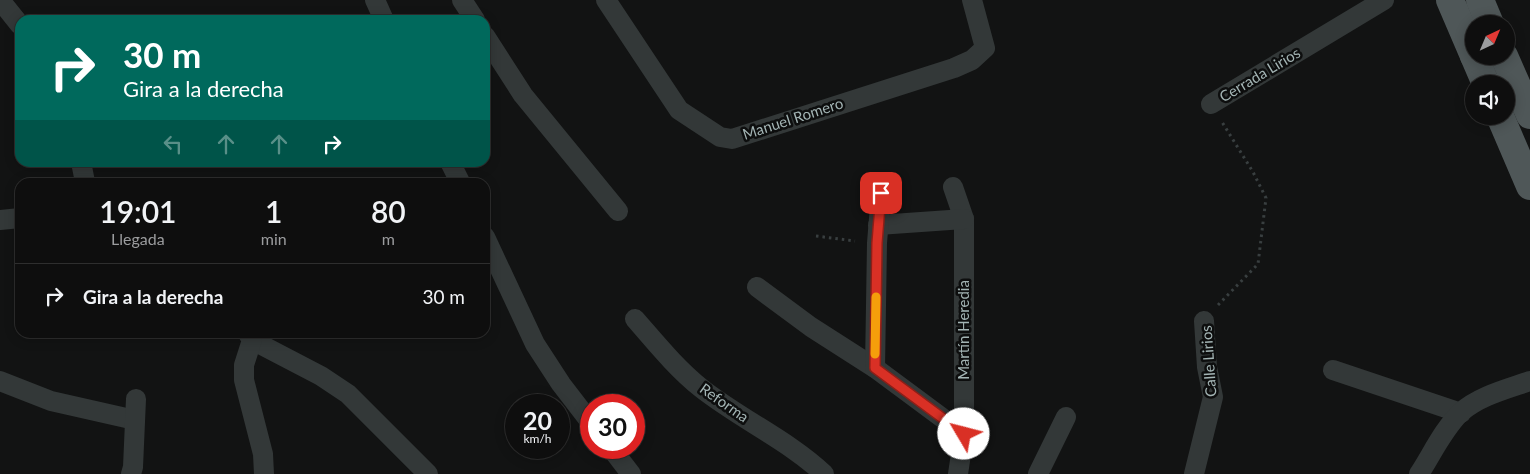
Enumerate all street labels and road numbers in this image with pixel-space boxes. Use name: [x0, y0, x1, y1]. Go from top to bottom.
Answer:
street label: Cerrada Lirios: [1216, 43, 1303, 105]
street label: Manuel Romero: [740, 93, 845, 143]
street label: Martín Heredia: [954, 280, 972, 380]
street label: Calle Lirios: [1197, 325, 1219, 397]
street label: Reforma: [697, 379, 752, 425]

